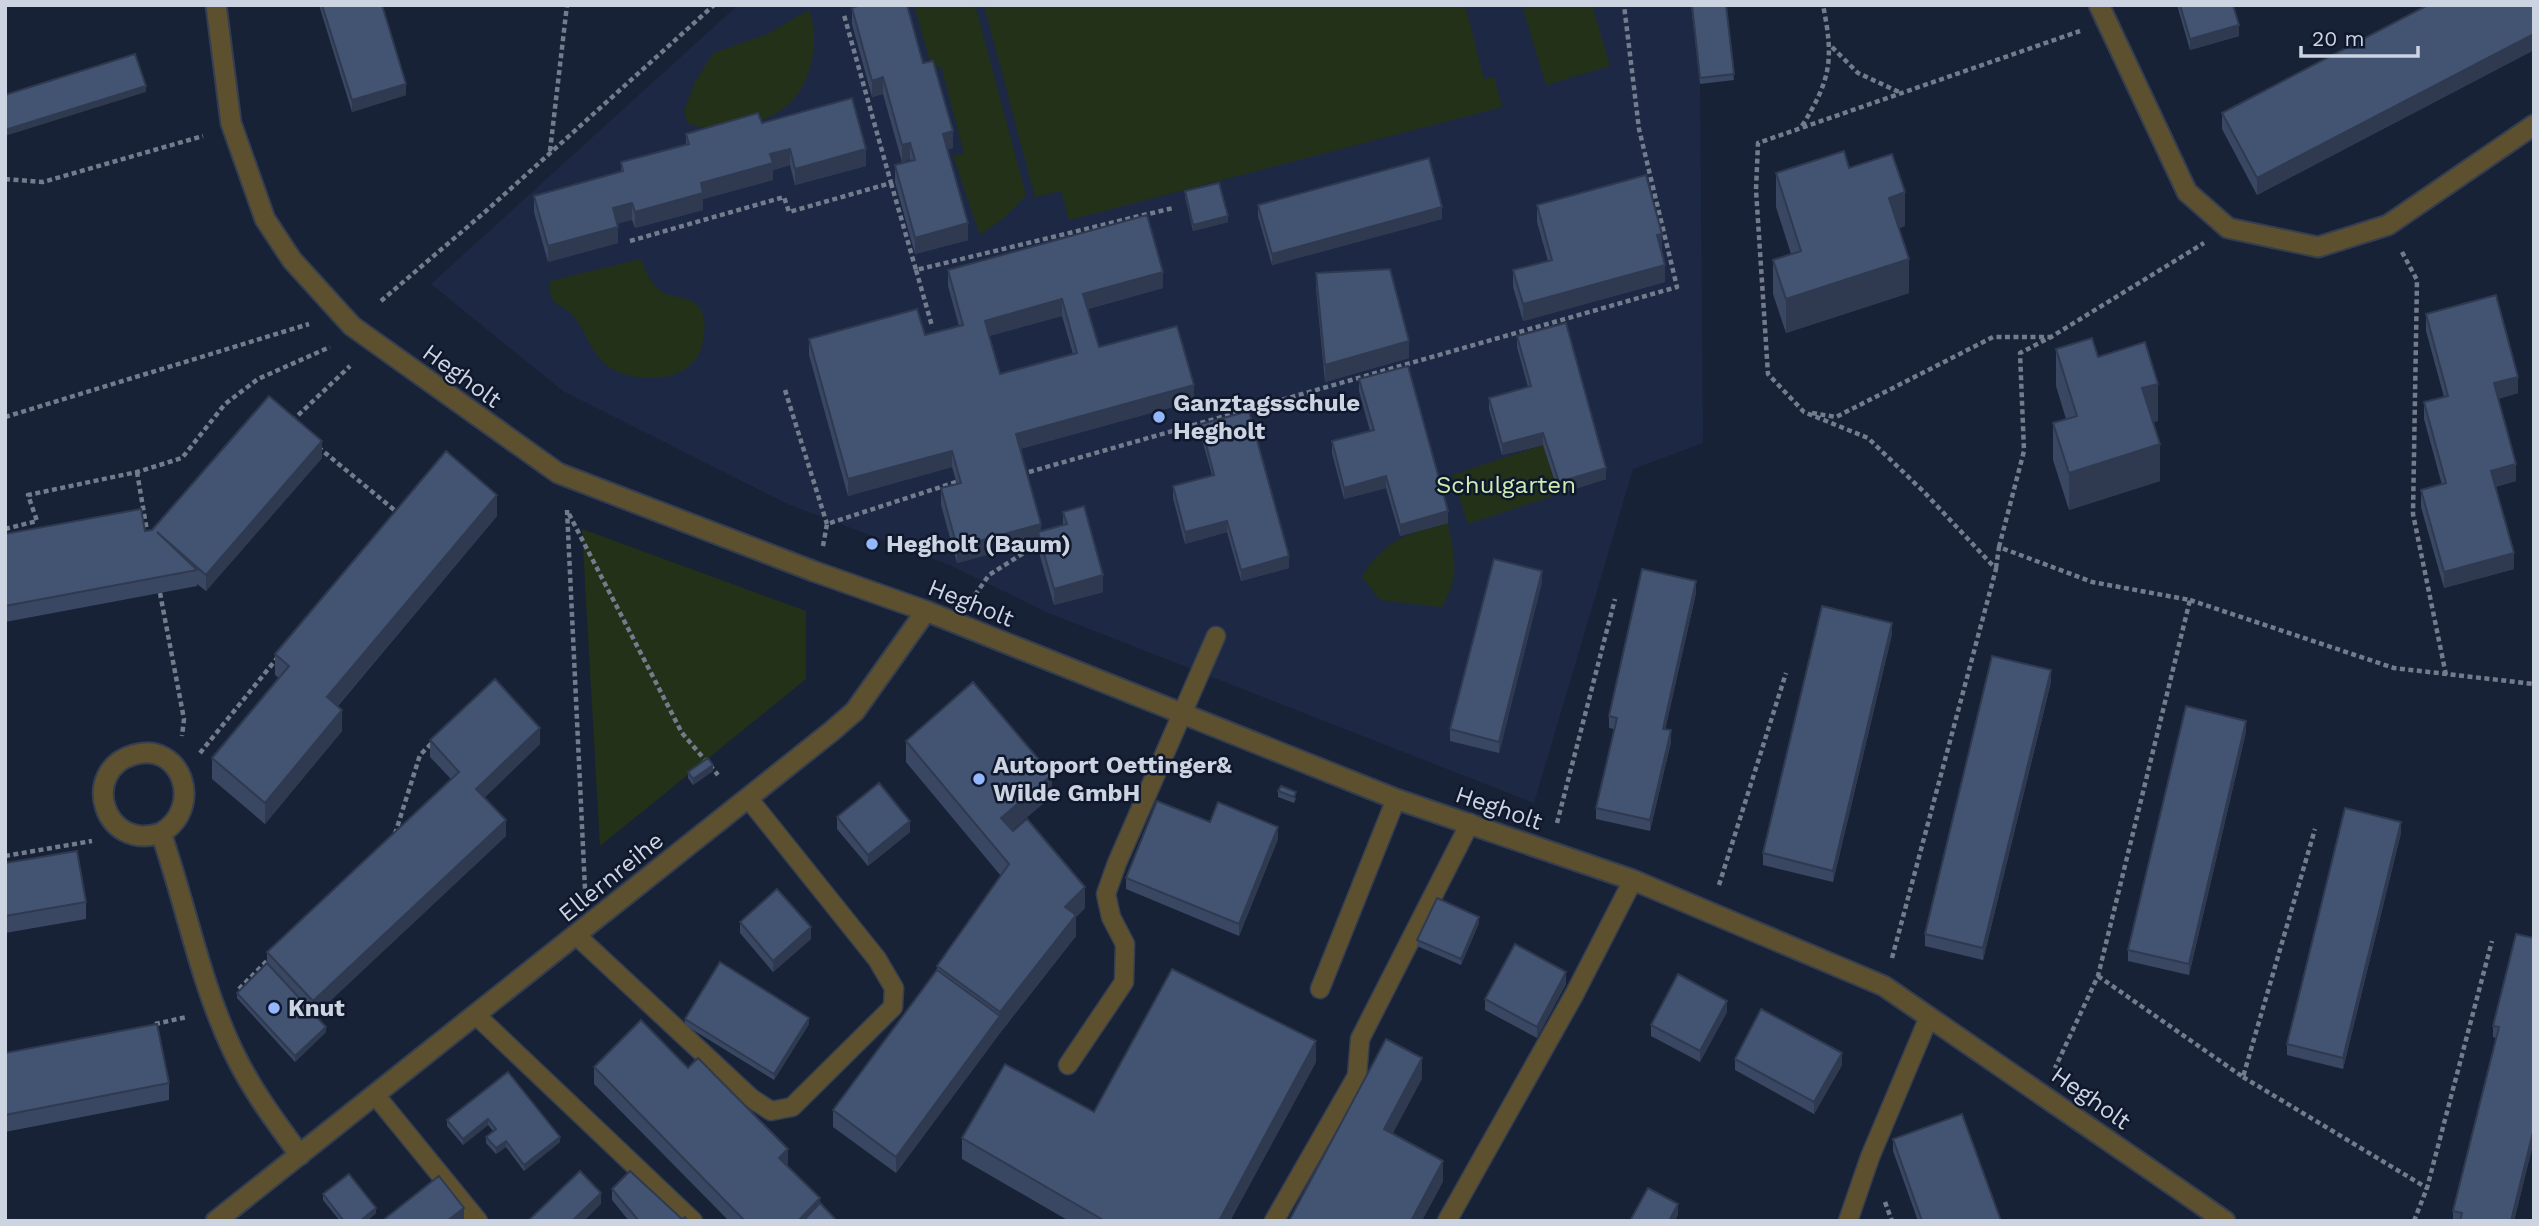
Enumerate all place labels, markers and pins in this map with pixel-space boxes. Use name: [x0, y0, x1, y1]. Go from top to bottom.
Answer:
place label: Ganztagsschule Hegholt: [1173, 389, 1360, 445]
marker: Ganztagsschule Hegholt: [1151, 409, 1167, 425]
place label: Hegholt (Baum): [886, 530, 1071, 558]
marker: Hegholt (Baum): [864, 536, 880, 552]
place label: Autoport Oettinger& Wilde GmbH: [993, 751, 1232, 807]
marker: Autoport Oettinger& Wilde GmbH: [971, 771, 987, 787]
place label: Knut: [288, 994, 345, 1022]
marker: Knut: [266, 1000, 282, 1016]

